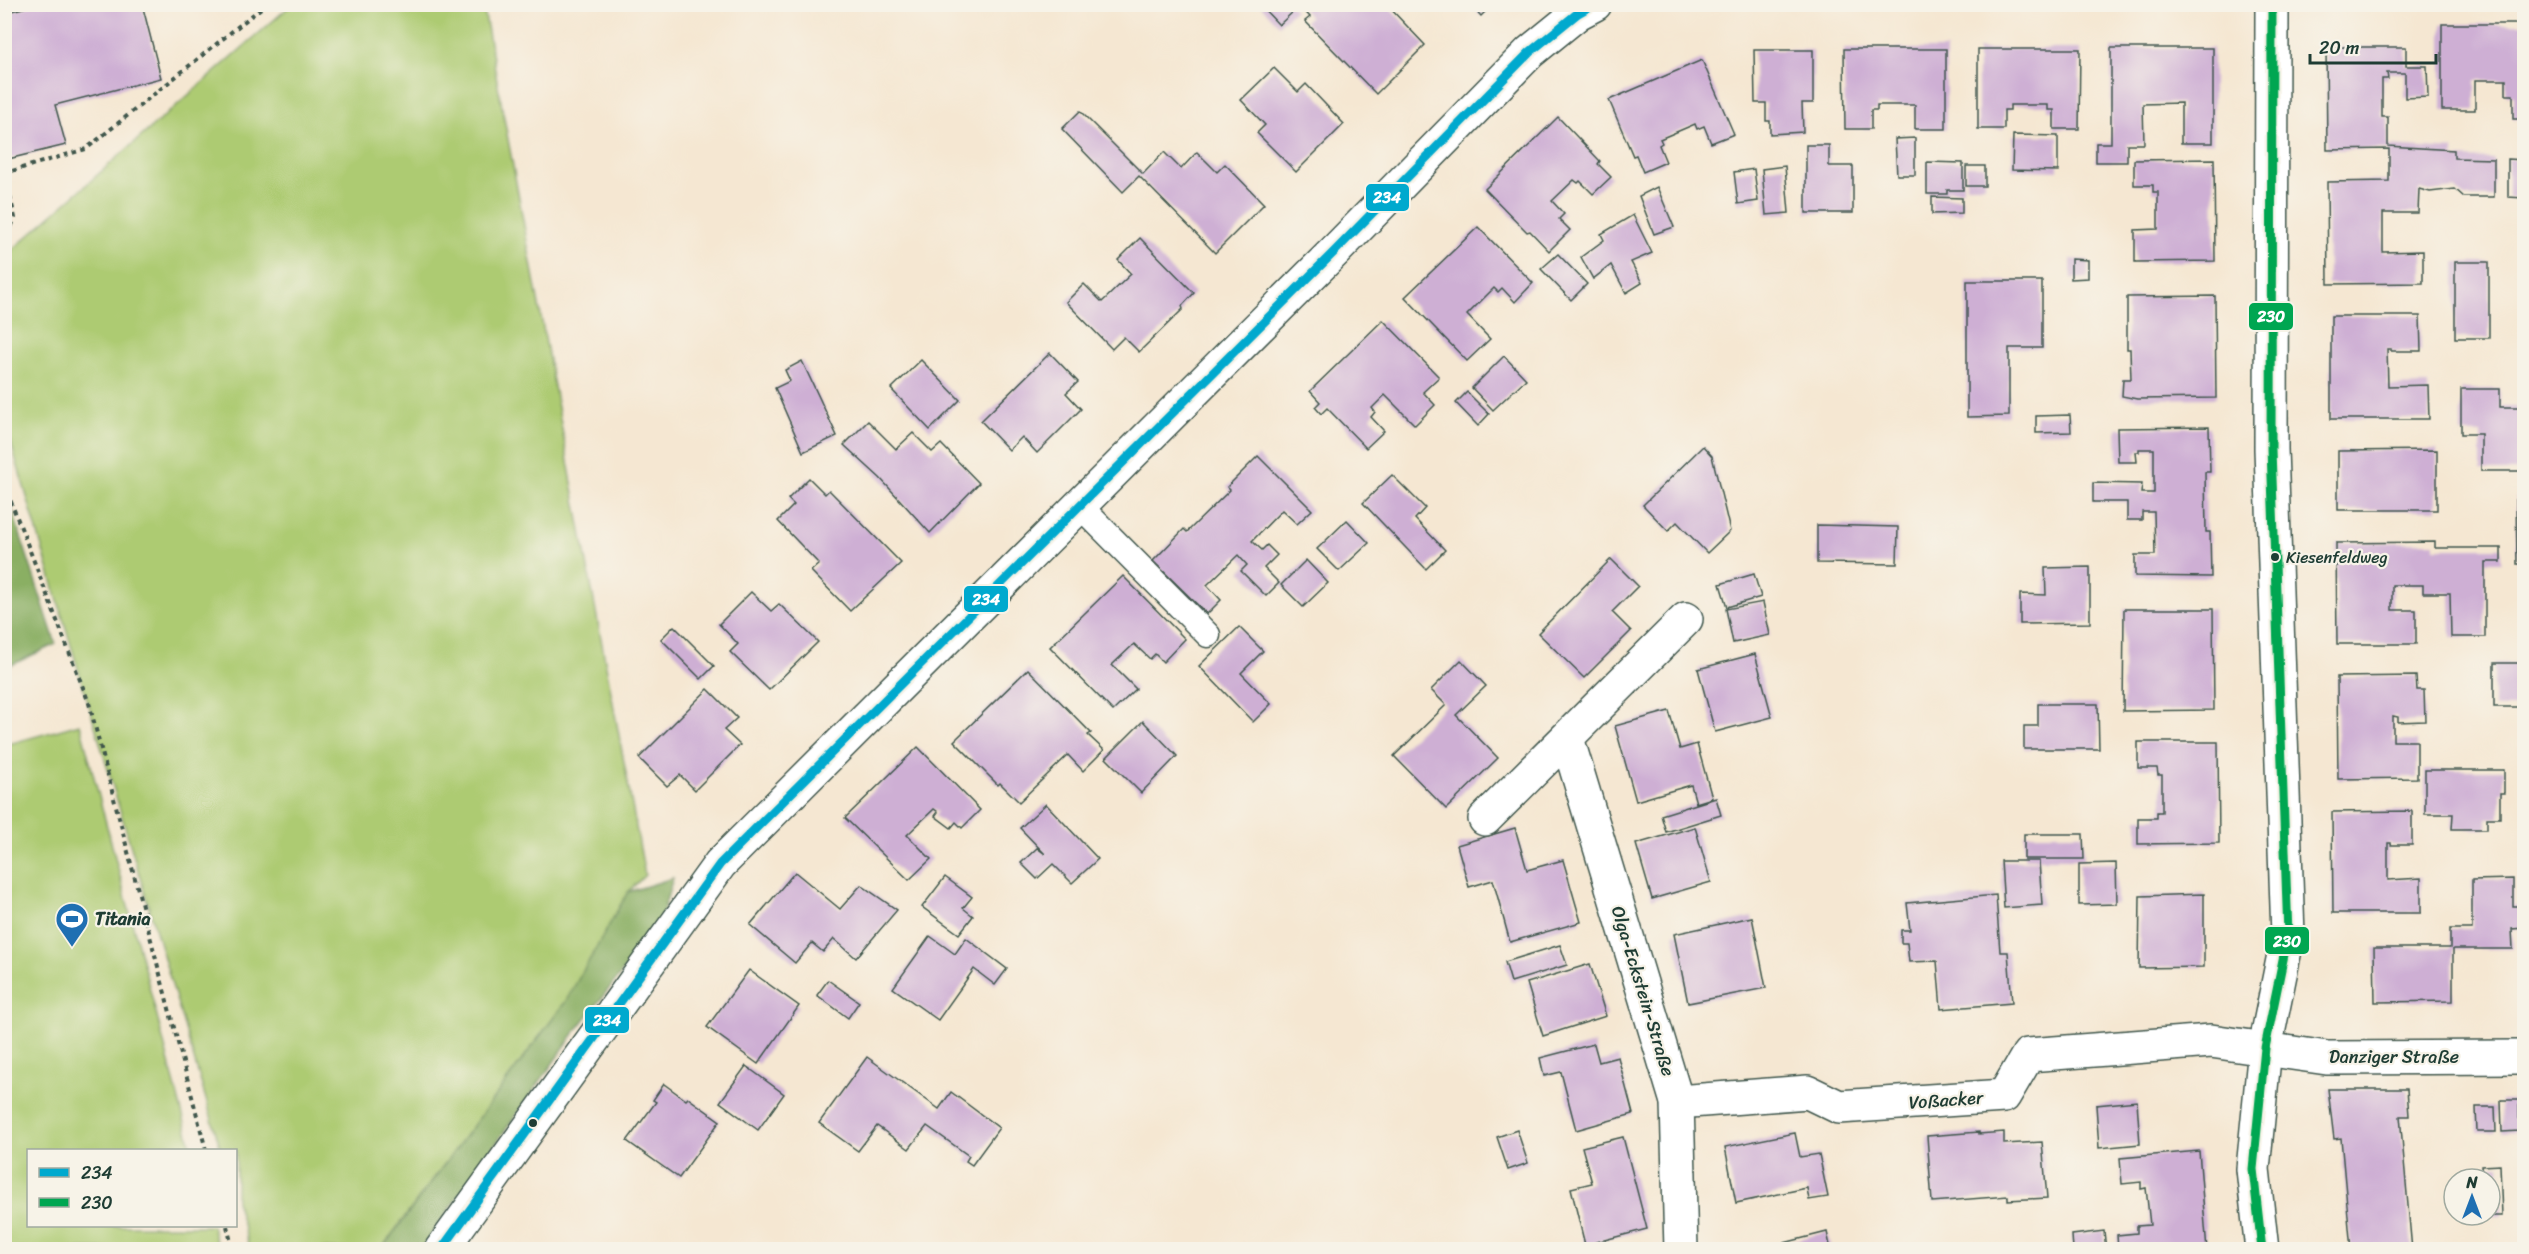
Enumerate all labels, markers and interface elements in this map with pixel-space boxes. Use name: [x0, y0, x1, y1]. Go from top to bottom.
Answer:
scale bar: [2310, 27, 2436, 65]
text: 20 m: [2319, 32, 2359, 64]
line badge: 234: [1365, 183, 1410, 212]
text: 234: [1372, 183, 1401, 212]
line badge: 230: [2248, 302, 2294, 331]
text: 230: [2256, 302, 2285, 331]
place label: Kiesenfeldweg: [2286, 543, 2388, 572]
marker: Kiesenfeldweg: [2269, 551, 2281, 563]
line badge: 234: [963, 585, 1009, 613]
text: 234: [971, 585, 1000, 614]
sports icon: Titania: [54, 901, 90, 948]
street label: Olga-Eckstein-Straße: [1602, 902, 1684, 1080]
place label: Titania: [95, 903, 151, 935]
line badge: 230: [2264, 926, 2310, 955]
text: 230: [2272, 927, 2301, 956]
line badge: 234: [584, 1006, 630, 1034]
text: 234: [592, 1006, 621, 1035]
street label: Danziger Straße: [2329, 1041, 2459, 1073]
street label: Voßacker: [1908, 1081, 1986, 1119]
unlabelled marker: [527, 1117, 539, 1129]
legend: [27, 1149, 237, 1227]
text: 234: [81, 1157, 113, 1189]
north arrow: [2442, 1167, 2502, 1227]
text: N: [2465, 1168, 2478, 1197]
text: 230: [81, 1187, 113, 1219]

